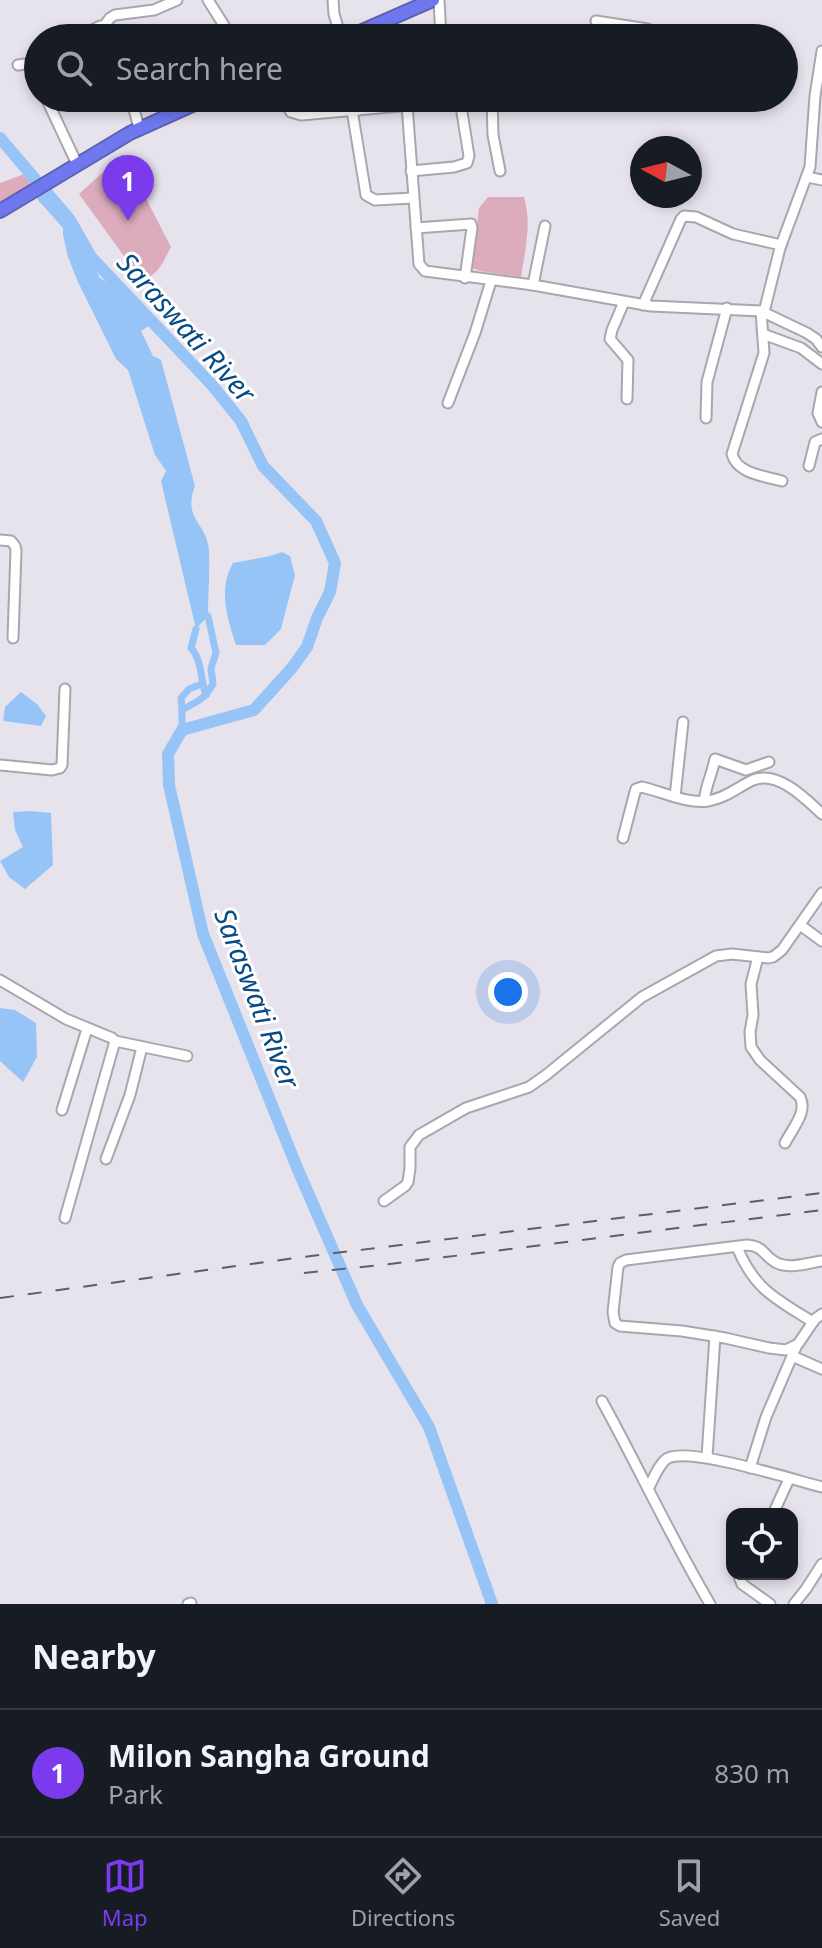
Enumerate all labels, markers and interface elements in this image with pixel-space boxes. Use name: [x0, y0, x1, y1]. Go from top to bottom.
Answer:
search box: [24, 24, 798, 112]
icon: search: [52, 46, 96, 90]
text: Search here: [116, 48, 283, 89]
north arrow: [630, 136, 702, 208]
pin: 1: [102, 155, 154, 221]
water label: Saraswati River: [109, 244, 266, 412]
water label: Saraswati River: [206, 902, 310, 1095]
your location: [488, 972, 528, 1012]
map controls: [726, 1508, 798, 1580]
button: locate: [726, 1508, 798, 1580]
text: Nearby: [32, 1633, 156, 1679]
text: Milon Sangha Ground: [108, 1735, 430, 1776]
text: 1: [51, 1755, 65, 1791]
text: 830 m: [714, 1755, 790, 1791]
text: Park: [108, 1776, 163, 1812]
tab: Map: [102, 1854, 148, 1932]
tab: Directions: [351, 1854, 455, 1932]
tab: Saved: [659, 1854, 720, 1932]

